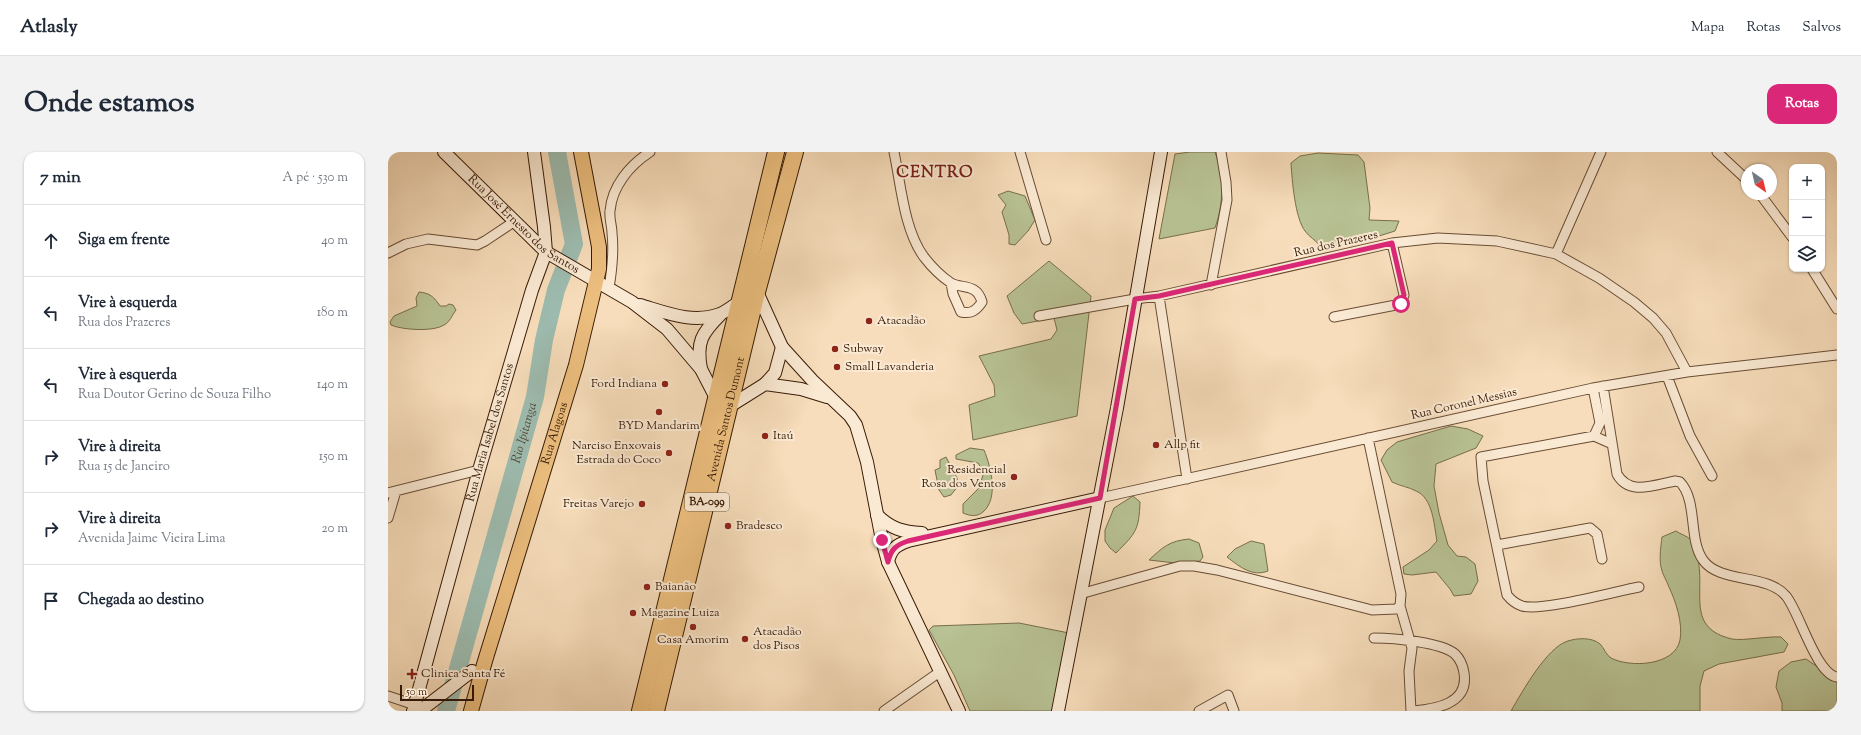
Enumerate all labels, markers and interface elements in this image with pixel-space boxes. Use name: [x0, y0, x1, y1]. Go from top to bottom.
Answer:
text: Atlasly: [20, 14, 78, 41]
text: Mapa: [1691, 18, 1724, 38]
text: Rotas: [1746, 18, 1780, 38]
text: Salvos: [1802, 18, 1841, 38]
text: Onde estamos: [24, 84, 194, 124]
button: Rotas: [1767, 84, 1837, 124]
district label: CENTRO: [896, 162, 974, 185]
north arrow: [1741, 164, 1777, 200]
map controls: [1789, 164, 1825, 272]
button: +: [1789, 164, 1825, 200]
text: 7 min: [40, 166, 81, 190]
text: A pé · 530 m: [283, 169, 348, 187]
street label: Rua José Ernesto dos Santos: [463, 171, 583, 279]
button: −: [1789, 200, 1825, 236]
street label: Rua dos Prazeres: [1292, 226, 1380, 262]
icon: ahead: [40, 230, 62, 252]
text: Siga em frente: [78, 230, 170, 251]
text: 40 m: [321, 232, 348, 250]
button: layers: [1789, 236, 1825, 272]
text: Vire à esquerda: [78, 293, 177, 314]
route start: [1392, 295, 1410, 313]
icon: left: [40, 302, 62, 324]
text: 180 m: [317, 304, 348, 322]
place label: Atacadão: [877, 312, 926, 330]
text: Rua dos Prazeres: [78, 314, 170, 332]
marker: Atacadão: [864, 316, 874, 326]
place label: Subway: [843, 340, 884, 358]
marker: Subway: [830, 344, 840, 354]
street label: Avenida Santos Dumont: [703, 355, 750, 483]
place label: Small Lavanderia: [845, 358, 934, 376]
street label: Rua Maria Isabel dos Santos: [462, 361, 519, 504]
marker: Small Lavanderia: [832, 362, 842, 372]
text: Vire à esquerda: [78, 365, 177, 386]
icon: left: [40, 374, 62, 396]
place label: Ford Indiana: [591, 375, 657, 393]
text: 140 m: [317, 376, 348, 394]
marker: Ford Indiana: [660, 379, 670, 389]
street label: Rua Coronel Messias: [1409, 383, 1519, 425]
text: Rua Doutor Gerino de Souza Filho: [78, 386, 271, 404]
water label: Rio Ipitanga: [508, 400, 542, 465]
street label: Rua Alagoas: [537, 400, 573, 467]
marker: BYD Mandarim: [654, 407, 664, 417]
place label: BYD Mandarim: [618, 417, 700, 435]
place label: Itaú: [773, 427, 793, 445]
marker: Itaú: [760, 431, 770, 441]
place label: Allp fit: [1164, 436, 1200, 454]
text: Vire à direita: [78, 437, 161, 458]
place label: Narciso Enxovais Estrada do Coco: [572, 437, 661, 469]
marker: Allp fit: [1151, 440, 1161, 450]
icon: right: [40, 446, 62, 468]
text: 150 m: [319, 448, 348, 466]
marker: Narciso Enxovais Estrada do Coco: [664, 448, 674, 458]
text: Rua 15 de Janeiro: [78, 458, 170, 476]
place label: Residencial Rosa dos Ventos: [921, 461, 1007, 493]
marker: Residencial Rosa dos Ventos: [1009, 472, 1019, 482]
road number: BA-099: [685, 493, 729, 511]
place label: Freitas Varejo: [563, 495, 634, 513]
marker: Freitas Varejo: [637, 499, 647, 509]
text: Vire à direita: [78, 509, 161, 530]
place label: Bradesco: [736, 517, 783, 535]
icon: right: [40, 518, 62, 540]
text: 20 m: [322, 520, 348, 538]
marker: Bradesco: [723, 521, 733, 531]
text: Avenida Jaime Vieira Lima: [78, 530, 226, 548]
route end: [873, 531, 891, 549]
place label: Baianão: [655, 578, 696, 596]
marker: Baianão: [642, 582, 652, 592]
icon: arrive: [40, 590, 62, 612]
text: Chegada ao destino: [78, 590, 204, 611]
place label: Magazine Luiza: [641, 604, 720, 622]
marker: Magazine Luiza: [628, 608, 638, 618]
marker: Casa Amorim: [688, 622, 698, 632]
place label: Atacadão dos Pisos: [753, 623, 802, 655]
place label: Casa Amorim: [657, 631, 729, 649]
marker: Atacadão dos Pisos: [740, 634, 750, 644]
place label: Clinica Santa Fé: [421, 665, 506, 683]
marker: Clinica Santa Fé: [406, 668, 418, 680]
scale bar: [400, 683, 474, 702]
text: 50 m: [406, 684, 427, 700]

